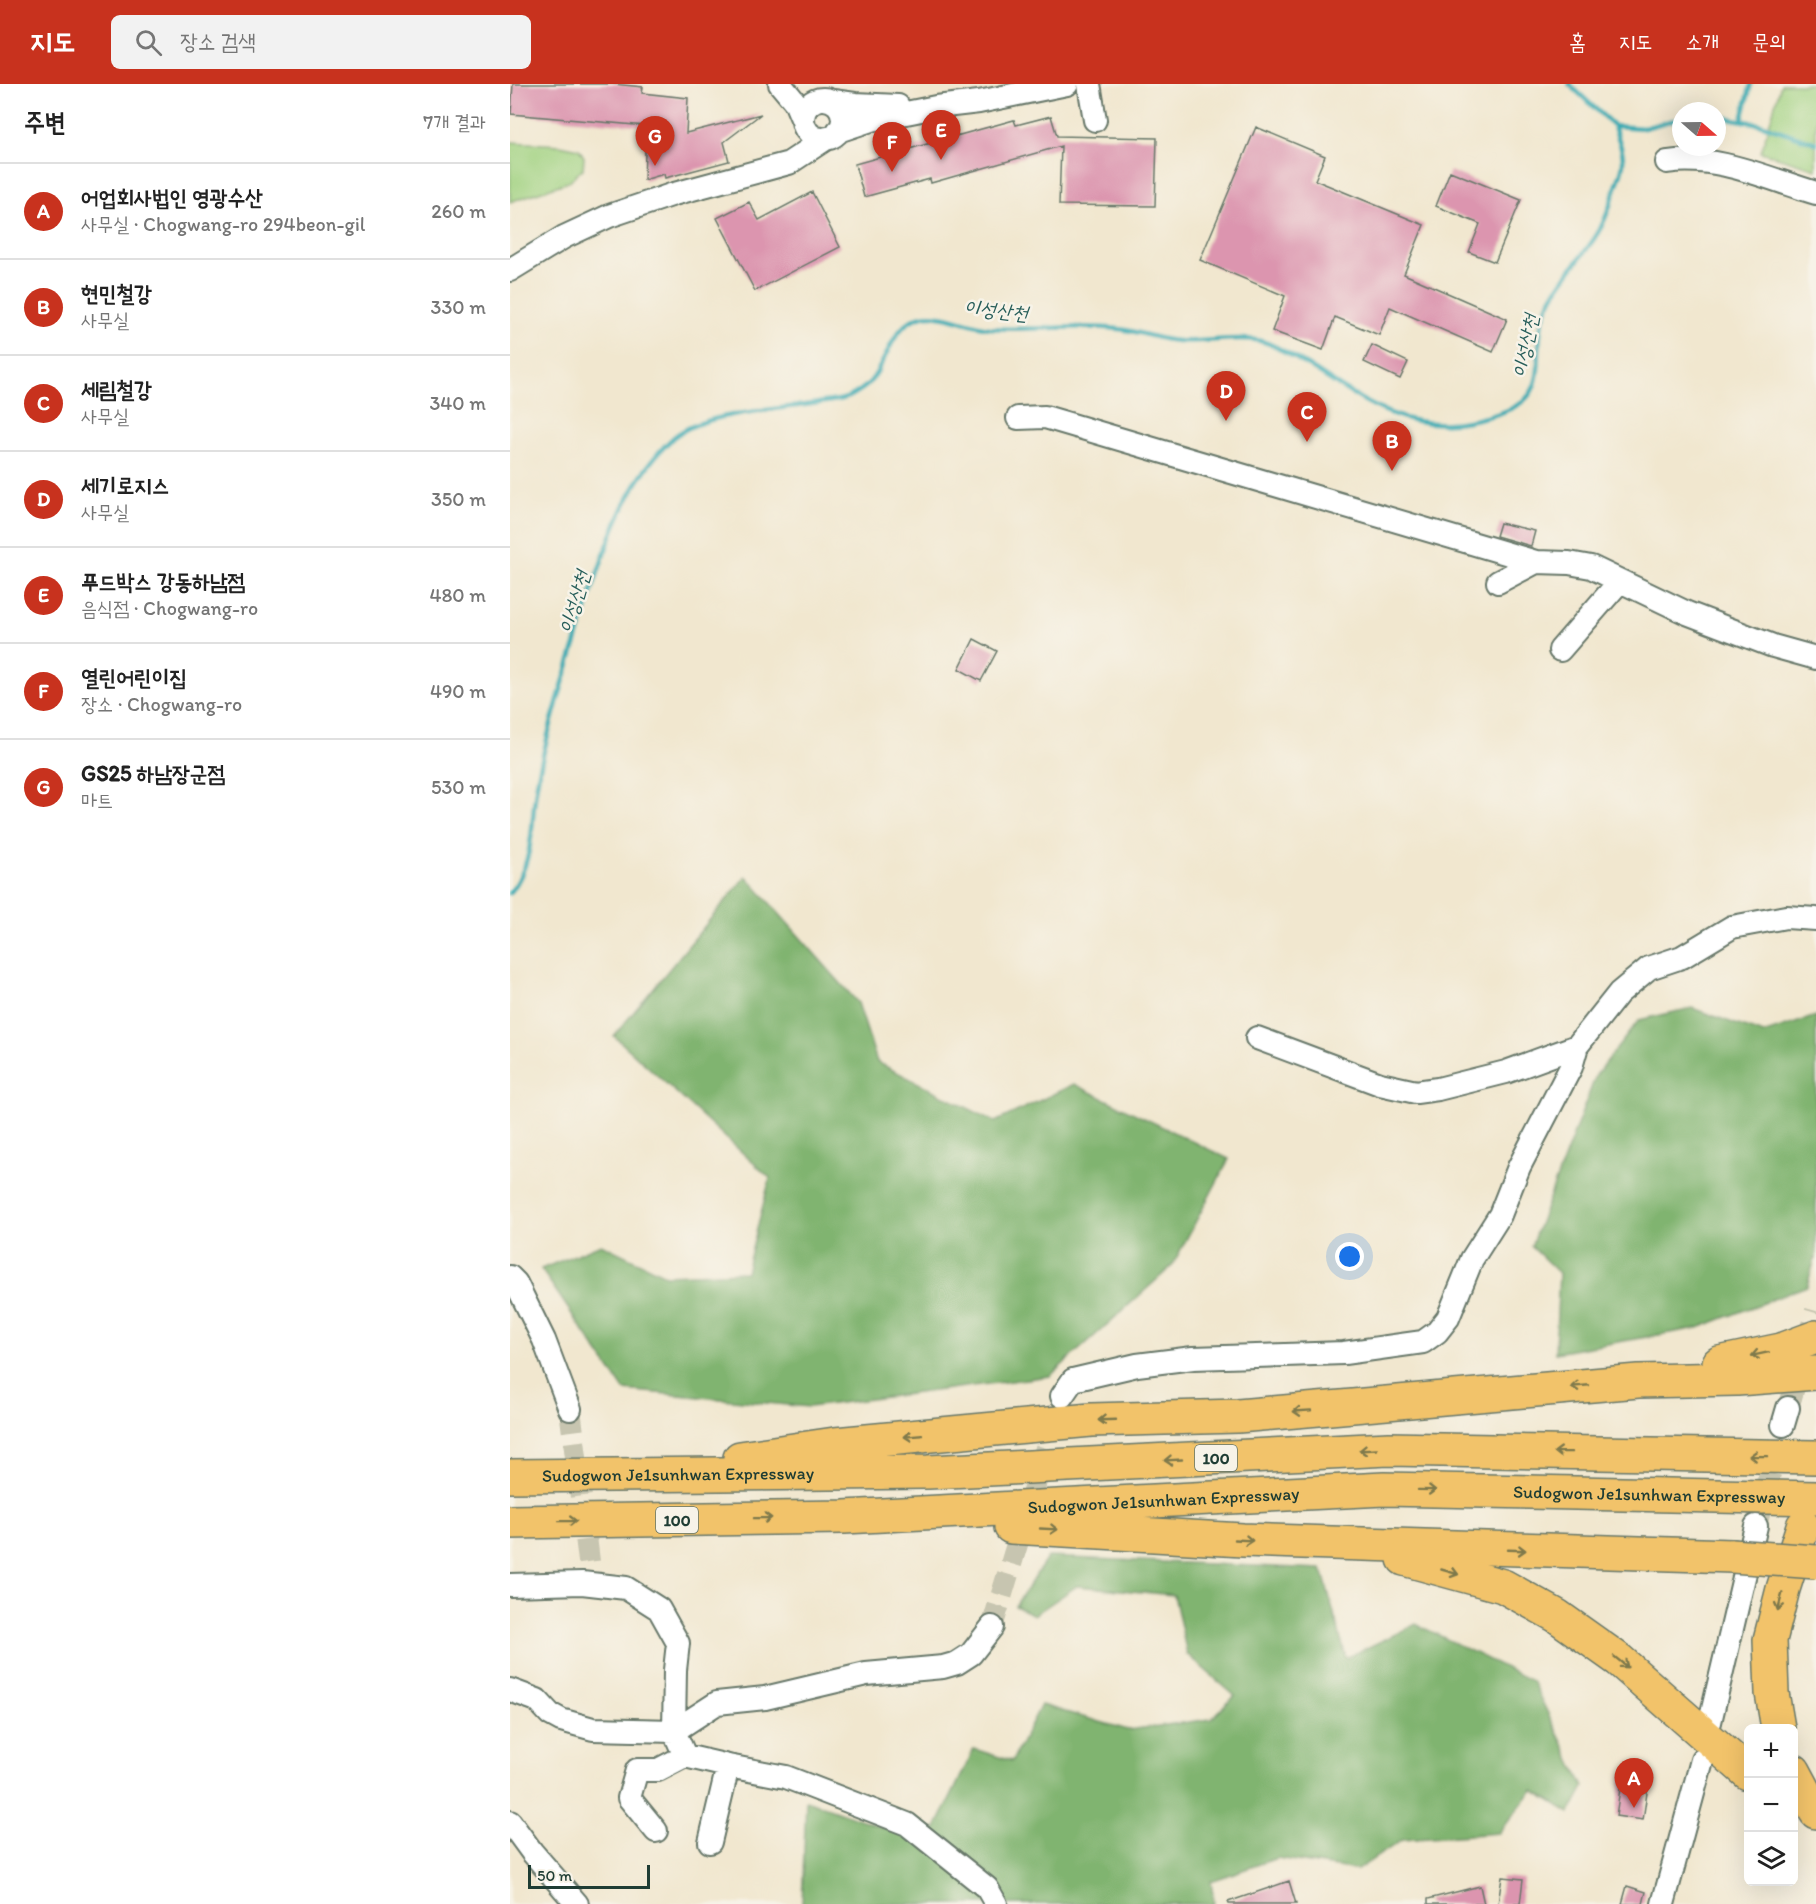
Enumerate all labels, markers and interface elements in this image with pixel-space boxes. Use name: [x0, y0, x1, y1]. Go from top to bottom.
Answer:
search box: [111, 15, 531, 69]
text: 지도: [30, 24, 75, 58]
icon: search: [132, 26, 165, 59]
text: 장소 검색: [180, 28, 256, 55]
text: 홈: [1569, 29, 1586, 54]
text: 지도: [1619, 29, 1652, 54]
text: 소개: [1685, 29, 1719, 54]
text: 문의: [1752, 29, 1786, 54]
north arrow: [1672, 102, 1726, 156]
text: 주변: [24, 106, 66, 138]
text: 7개 결과: [423, 110, 486, 134]
pin: E: [922, 110, 960, 160]
pin: G: [636, 116, 674, 166]
pin: F: [872, 122, 911, 172]
text: 어업회사법인 영광수산: [81, 184, 263, 211]
text: A: [37, 199, 50, 223]
text: 260 m: [431, 199, 486, 223]
text: 사무실 · Chogwang-ro 294beon-gil: [81, 212, 365, 236]
text: 현민철강: [81, 280, 152, 307]
text: B: [37, 295, 50, 319]
text: 330 m: [431, 295, 486, 319]
water label: 이성산천: [963, 295, 1031, 325]
text: 사무실: [81, 308, 129, 332]
water label: 이성산천: [1507, 310, 1543, 380]
pin: D: [1206, 372, 1246, 421]
text: 세림철강: [81, 376, 152, 403]
text: C: [37, 391, 50, 415]
text: 340 m: [429, 391, 486, 415]
pin: C: [1288, 392, 1326, 442]
text: 사무실: [81, 404, 129, 428]
pin: B: [1372, 422, 1412, 471]
text: 세기로지스: [81, 472, 170, 499]
text: D: [37, 487, 50, 511]
text: 350 m: [431, 487, 486, 511]
text: 사무실: [81, 500, 129, 524]
water label: 이성산천: [554, 566, 595, 636]
text: 푸드박스 강동하남점: [81, 568, 245, 595]
text: E: [38, 583, 49, 607]
text: 480 m: [429, 583, 486, 607]
text: 음식점 · Chogwang-ro: [81, 596, 258, 620]
text: 열린어린이집: [81, 664, 187, 691]
text: F: [38, 679, 49, 703]
text: 490 m: [430, 679, 486, 703]
text: 장소 · Chogwang-ro: [81, 692, 242, 716]
text: GS25 하남장군점: [81, 760, 225, 787]
text: G: [37, 775, 50, 799]
text: 530 m: [431, 775, 486, 799]
text: 마트: [81, 788, 113, 812]
your location: [1335, 1242, 1364, 1271]
one-way arrow: [1751, 1349, 1770, 1361]
one-way arrow: [1570, 1381, 1590, 1392]
one-way arrow: [1292, 1406, 1312, 1417]
one-way arrow: [1098, 1414, 1118, 1425]
one-way arrow: [903, 1431, 923, 1442]
road number: 100: [1195, 1445, 1237, 1471]
one-way arrow: [1358, 1445, 1378, 1456]
one-way arrow: [1553, 1447, 1573, 1458]
one-way arrow: [1748, 1450, 1768, 1462]
one-way arrow: [1163, 1455, 1183, 1466]
street label: Sudogwon Je1sunhwan Expressway: [542, 1462, 815, 1487]
street label: Sudogwon Je1sunhwan Expressway: [1513, 1481, 1786, 1508]
street label: Sudogwon Je1sunhwan Expressway: [1027, 1482, 1301, 1518]
one-way arrow: [1416, 1484, 1436, 1496]
road number: 100: [656, 1507, 698, 1533]
one-way arrow: [753, 1512, 773, 1524]
one-way arrow: [558, 1516, 578, 1527]
one-way arrow: [1039, 1523, 1059, 1534]
one-way arrow: [1233, 1535, 1253, 1546]
one-way arrow: [1507, 1544, 1527, 1555]
one-way arrow: [1441, 1567, 1460, 1578]
one-way arrow: [1773, 1592, 1785, 1611]
one-way arrow: [1613, 1655, 1629, 1668]
map controls: [1744, 1724, 1798, 1886]
button: +: [1744, 1724, 1798, 1778]
pin: A: [1614, 1758, 1654, 1808]
button: −: [1744, 1778, 1798, 1832]
button: layers: [1744, 1832, 1798, 1886]
scale bar: [528, 1862, 650, 1890]
text: 50 m: [537, 1866, 572, 1885]

